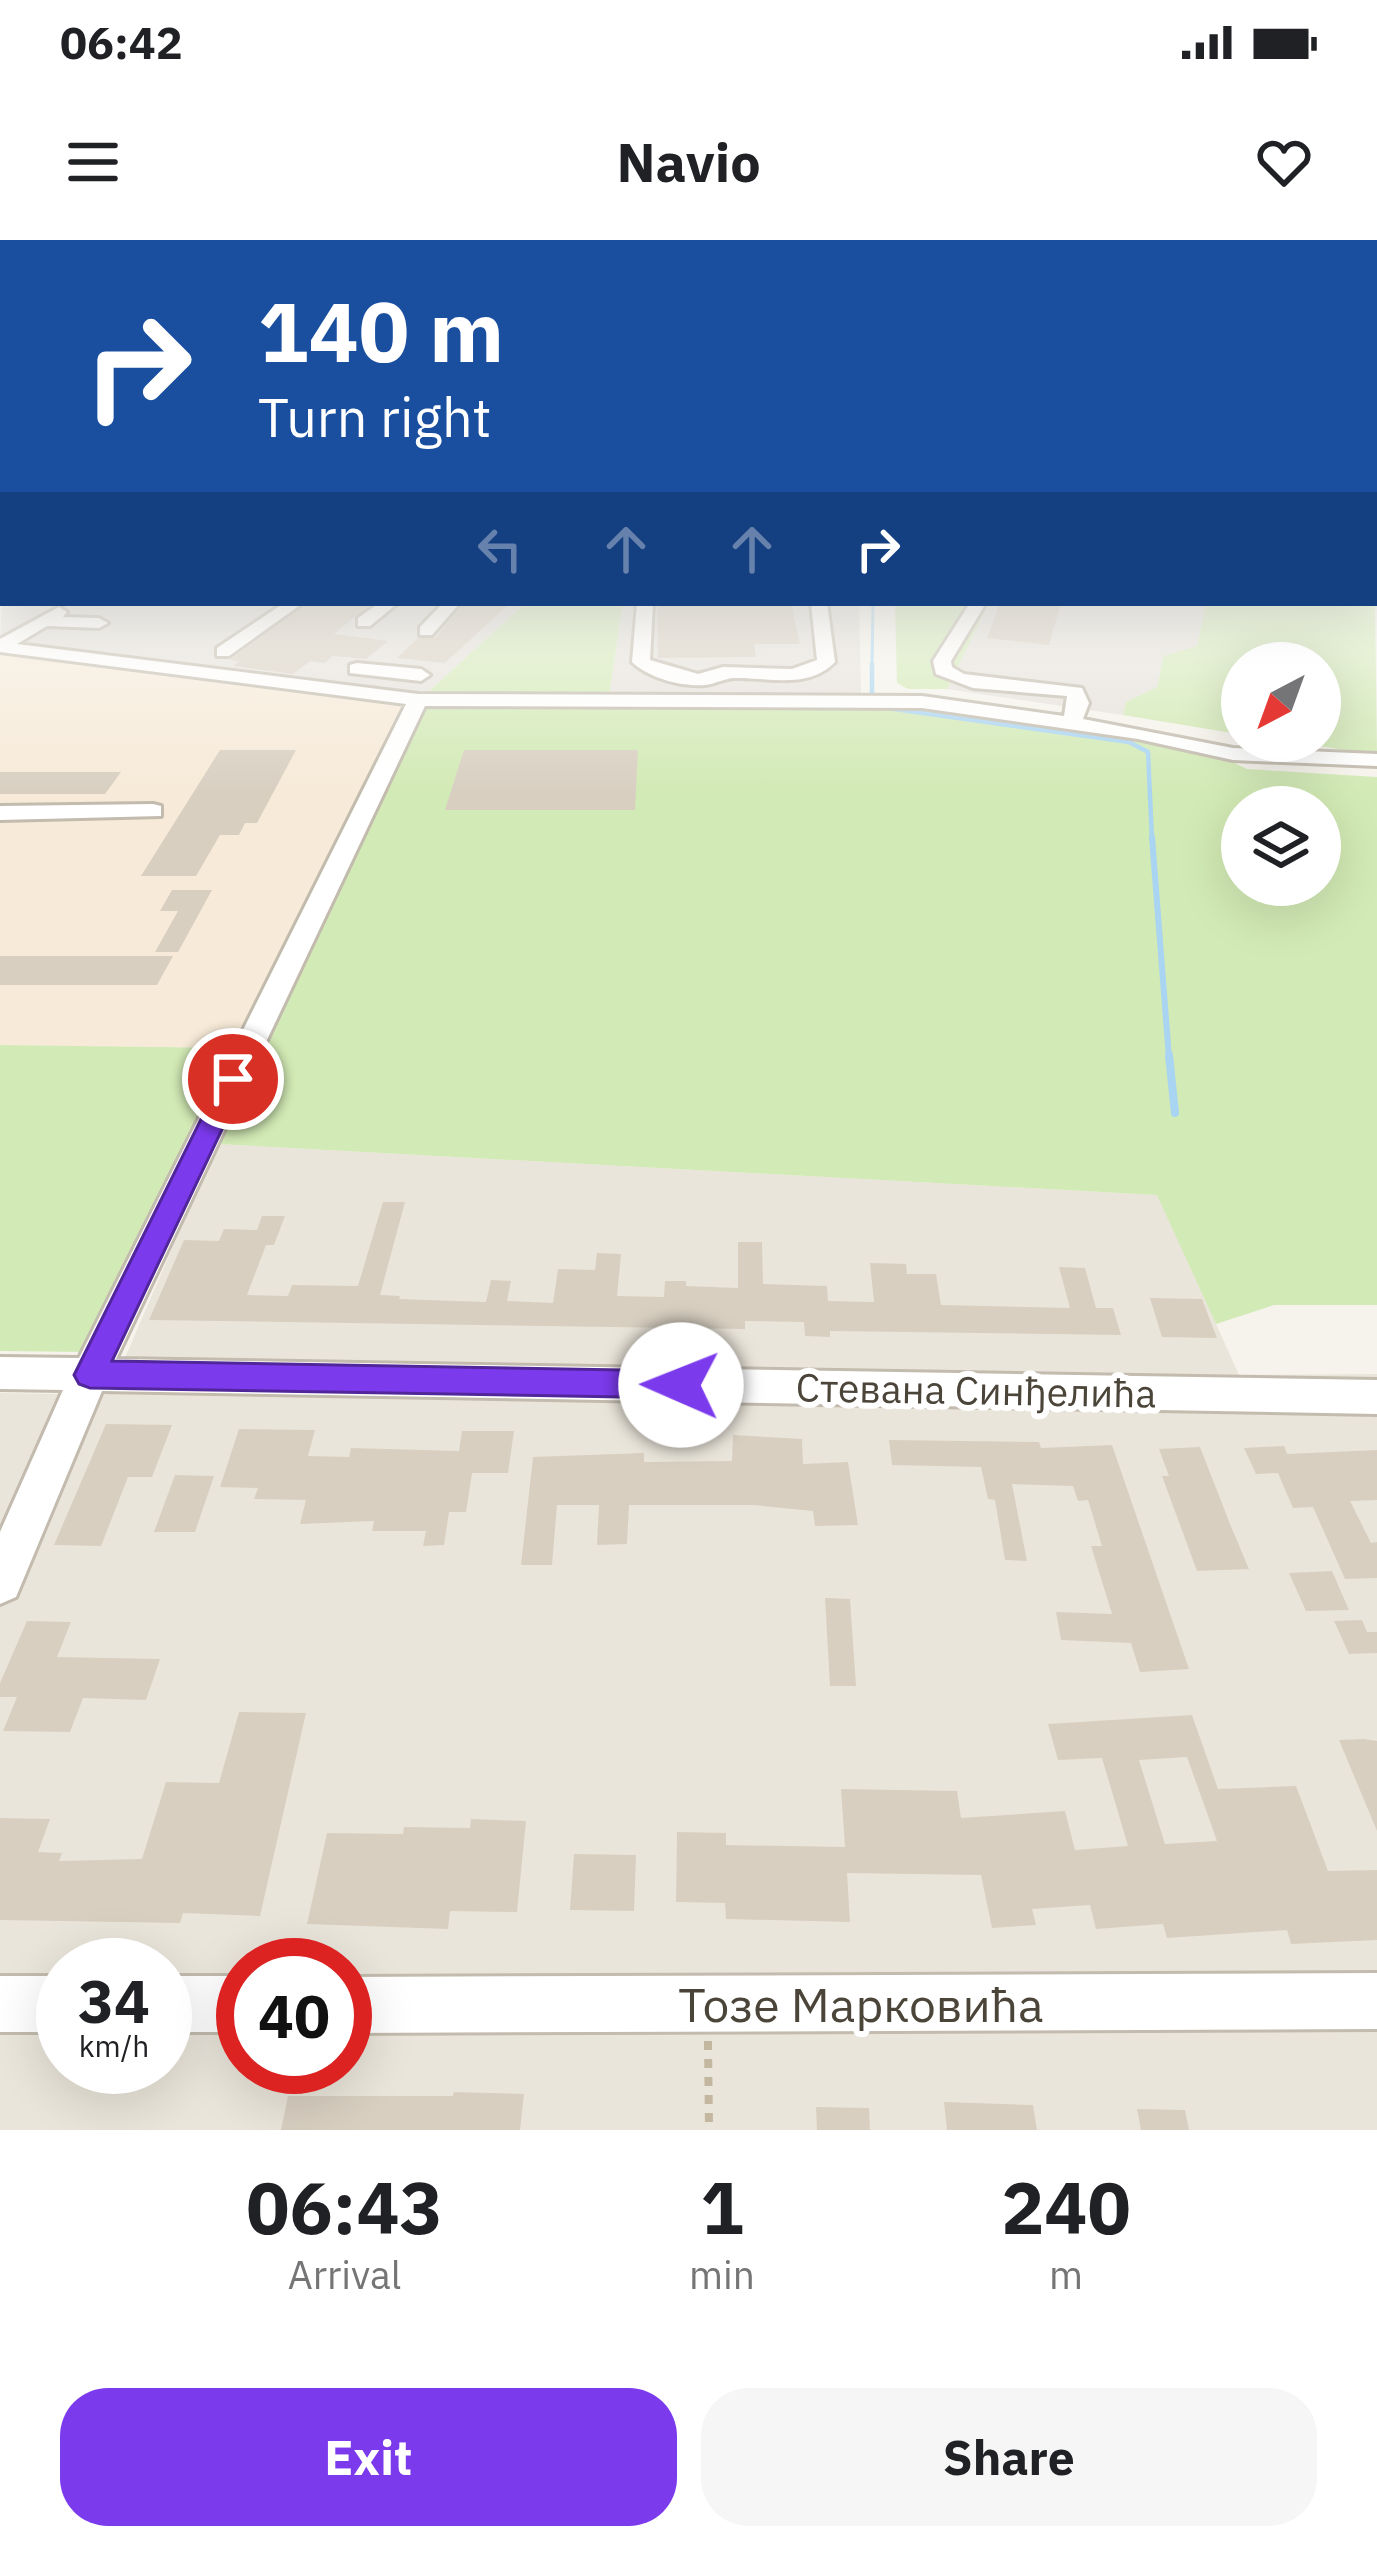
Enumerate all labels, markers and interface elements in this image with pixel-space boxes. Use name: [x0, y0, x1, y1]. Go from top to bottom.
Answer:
text: 06:42: [60, 13, 183, 71]
text: Navio: [616, 127, 761, 197]
icon: menu: [60, 129, 126, 195]
icon: heart: [1251, 129, 1317, 195]
text: 140 m: [258, 276, 504, 385]
icon: right: [60, 288, 216, 444]
text: Turn right: [258, 382, 492, 452]
icon: left: [467, 516, 533, 582]
icon: ahead: [593, 516, 659, 582]
icon: ahead: [719, 516, 785, 582]
icon: right: [845, 516, 911, 582]
north arrow: [1221, 642, 1341, 762]
map controls: [1221, 642, 1341, 906]
button: layers: [1221, 786, 1341, 906]
pin: [182, 1028, 284, 1130]
icon: arrive: [200, 1046, 266, 1112]
position arrow: [618, 1322, 744, 1448]
street label: Стевана Синђелића: [795, 1361, 1157, 1419]
speed limit sign: 40: [216, 1938, 372, 2094]
text: 34: [78, 1961, 150, 2040]
street label: Тозе Марковића: [678, 1973, 1044, 2035]
text: km/h: [79, 2026, 149, 2065]
text: 06:43: [246, 2160, 443, 2254]
text: 1: [700, 2160, 744, 2254]
text: 240: [1001, 2160, 1131, 2254]
text: Arrival: [288, 2249, 401, 2300]
text: min: [689, 2249, 755, 2300]
text: m: [1049, 2249, 1083, 2300]
button: Exit: [60, 2388, 677, 2526]
button: Share: [701, 2388, 1317, 2526]

